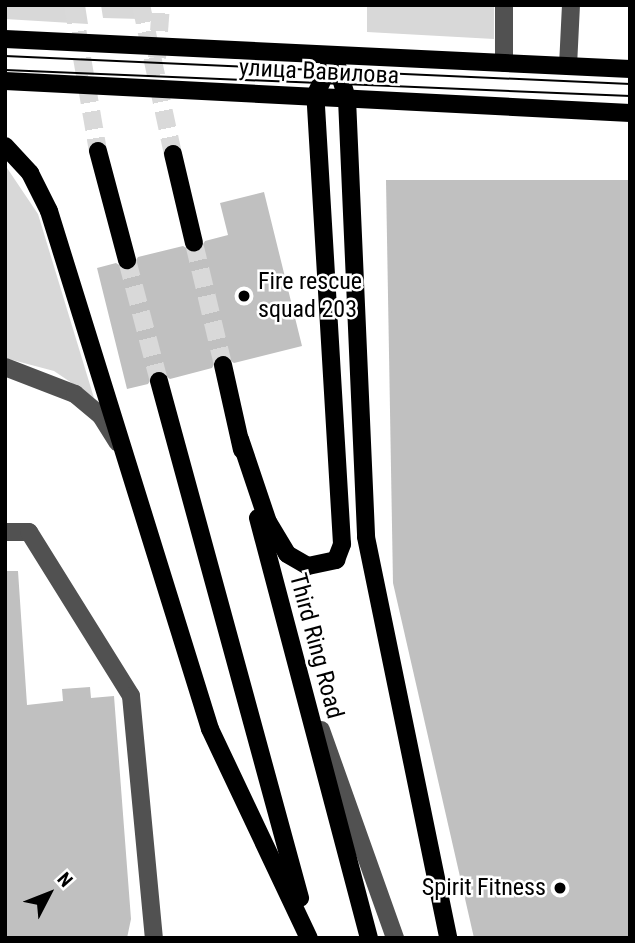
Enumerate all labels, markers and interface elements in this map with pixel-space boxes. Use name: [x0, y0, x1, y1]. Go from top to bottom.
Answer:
street label: улица Вавилова: [238, 53, 400, 91]
place label: Fire rescue squad 203: [258, 268, 362, 324]
marker: Fire rescue squad 203: [236, 288, 252, 304]
street label: Third Ring Road: [283, 570, 349, 722]
north arrow: [14, 859, 84, 929]
text: N: [53, 868, 77, 892]
place label: Spirit Fitness: [422, 874, 546, 902]
marker: Spirit Fitness: [552, 880, 568, 896]

